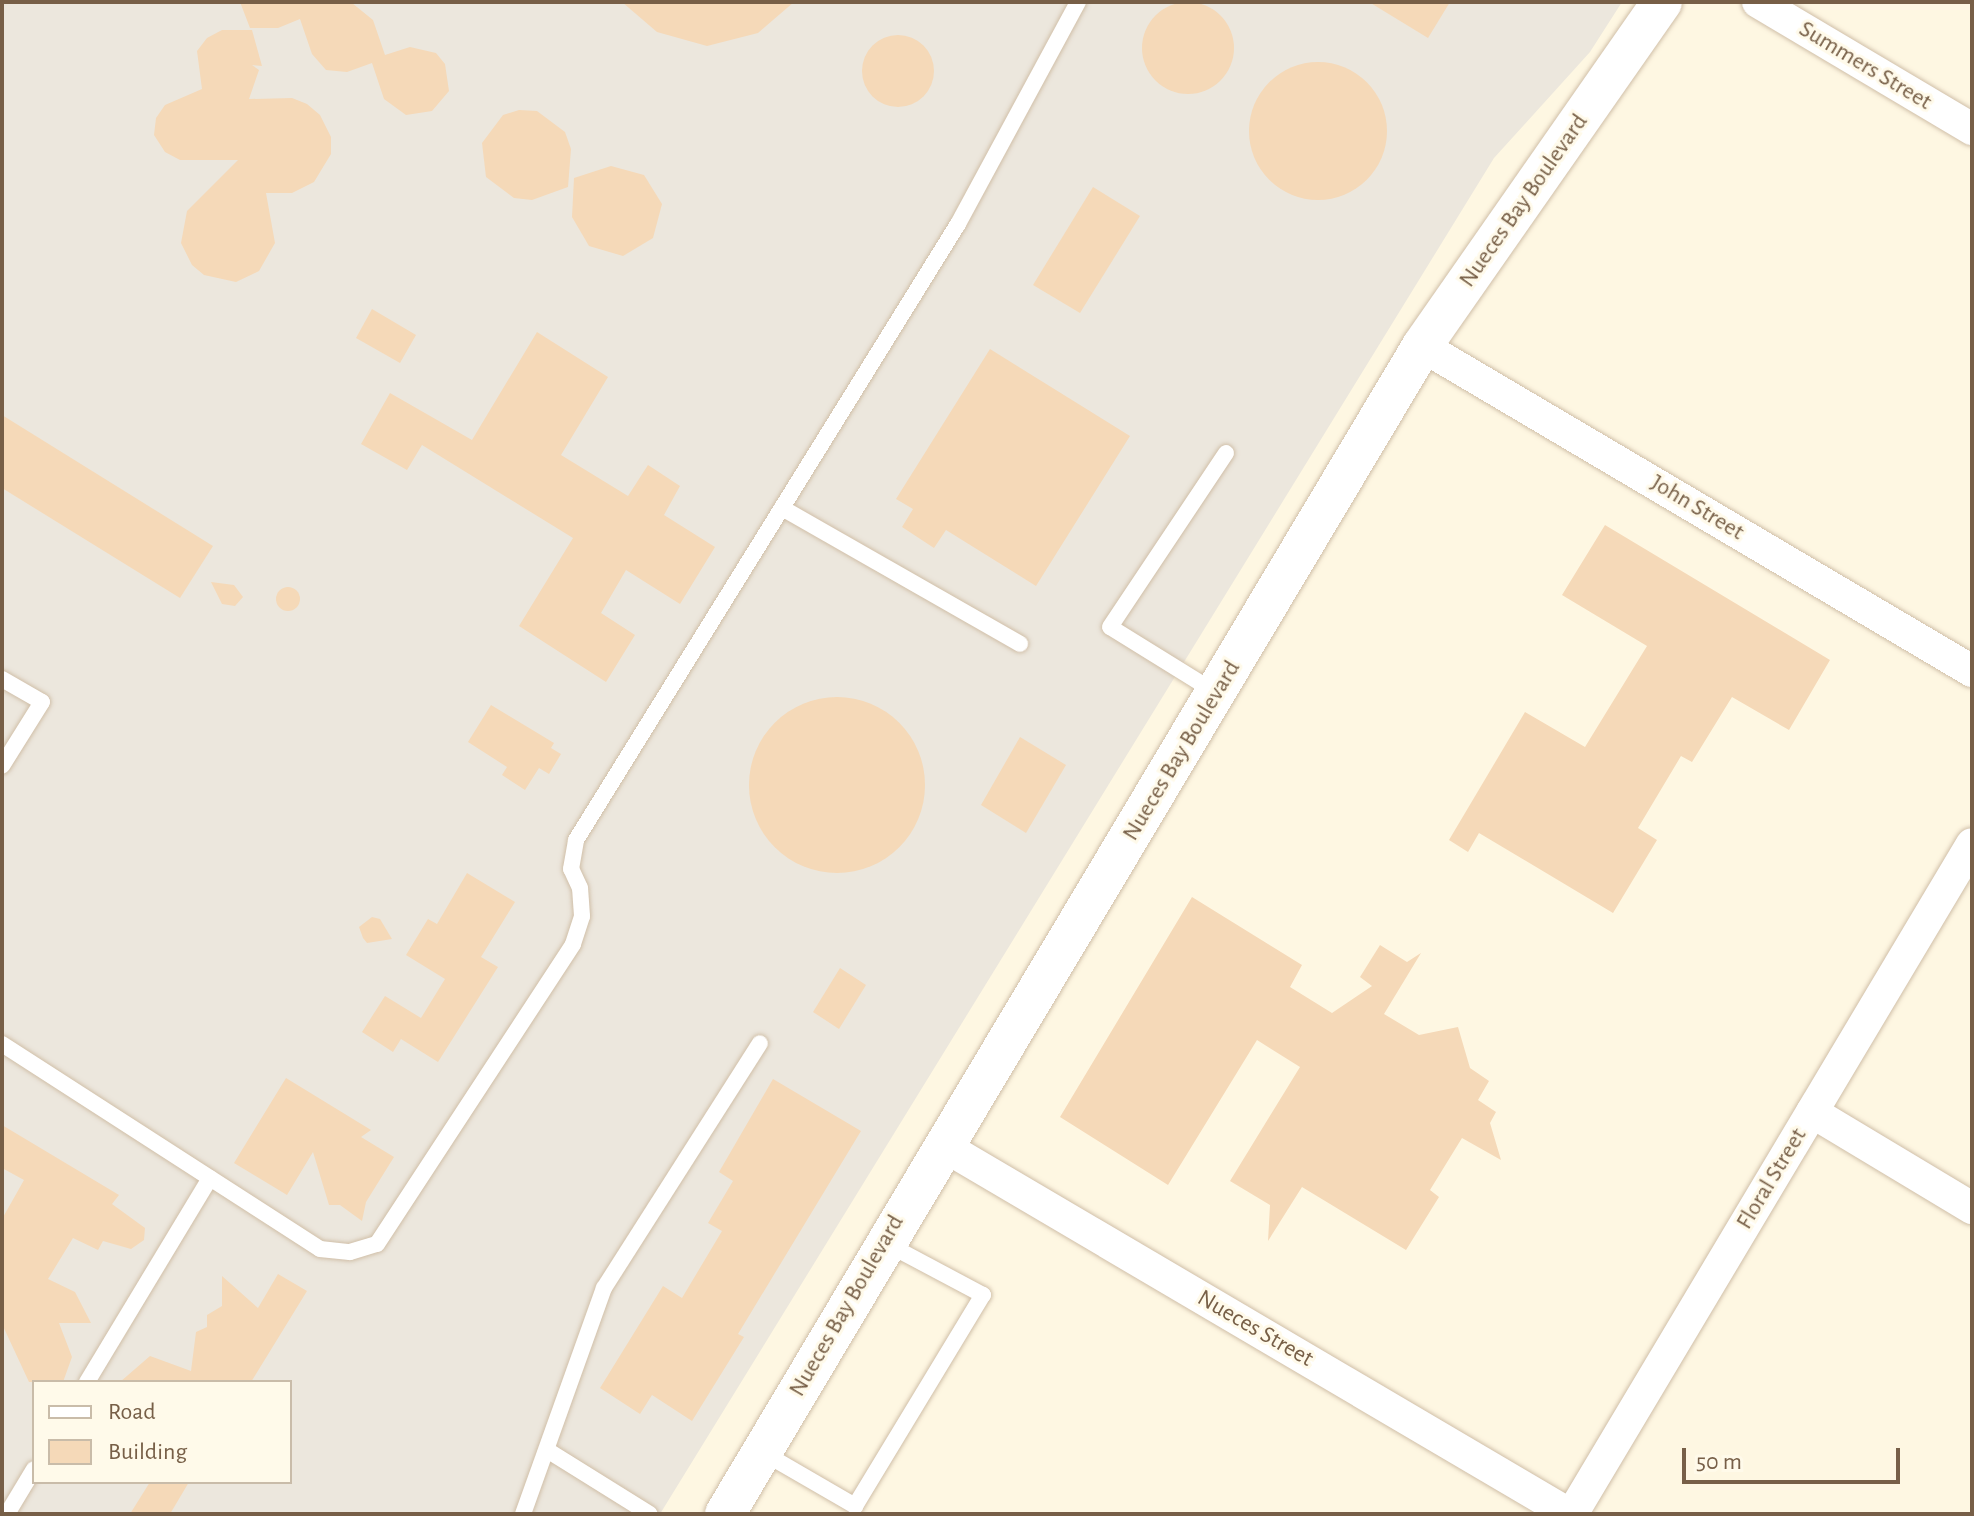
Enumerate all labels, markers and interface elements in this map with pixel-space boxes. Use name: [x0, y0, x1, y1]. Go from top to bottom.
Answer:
street label: Summers Street: [1793, 15, 1937, 117]
street label: Nueces Bay Boulevard: [1453, 109, 1595, 293]
street label: John Street: [1645, 469, 1749, 547]
street label: Nueces Bay Boulevard: [1117, 656, 1247, 846]
street label: Floral Street: [1731, 1123, 1813, 1235]
street label: Nueces Bay Boulevard: [783, 1210, 911, 1402]
street label: Nueces Street: [1192, 1284, 1318, 1374]
legend: [32, 1380, 292, 1484]
text: Road: [108, 1400, 156, 1424]
scale bar: [1686, 1432, 1904, 1482]
text: Building: [108, 1440, 187, 1464]
text: 50 m: [1696, 1450, 1742, 1474]

